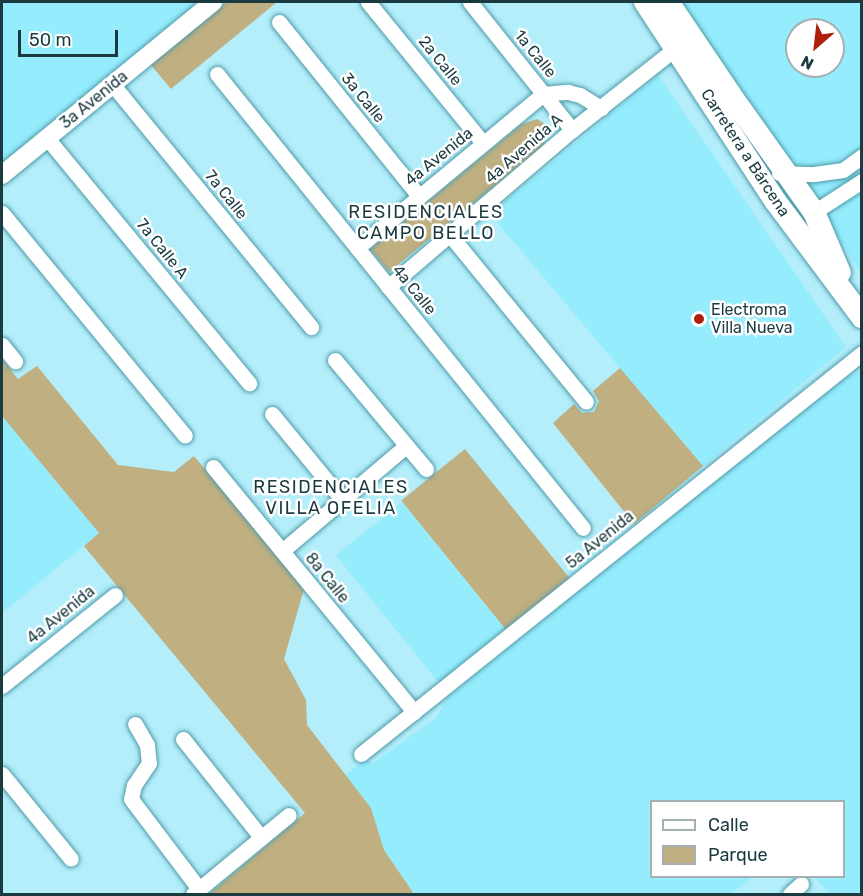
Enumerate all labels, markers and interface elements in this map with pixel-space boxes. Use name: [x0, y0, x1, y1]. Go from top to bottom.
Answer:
scale bar: [21, 18, 122, 56]
north arrow: [785, 18, 845, 78]
street label: 1a Calle: [510, 26, 560, 82]
text: 50 m: [29, 29, 72, 51]
street label: 2a Calle: [414, 32, 466, 90]
text: N: [798, 51, 817, 74]
street label: 3a Avenida: [56, 67, 132, 133]
street label: 3a Calle: [337, 69, 389, 127]
street label: Carretera a Bárcena: [696, 85, 794, 221]
street label: 4a Avenida A: [481, 110, 567, 188]
street label: 4a Avenida: [401, 124, 477, 190]
street label: 7a Calle: [201, 167, 251, 223]
district label: RESIDENCIALES CAMPO BELLO: [348, 202, 504, 244]
street label: 7a Calle A: [132, 215, 192, 283]
street label: 4a Calle: [388, 261, 440, 319]
place label: Electroma Villa Nueva: [711, 300, 793, 338]
marker: Electroma Villa Nueva: [692, 312, 706, 326]
district label: RESIDENCIALES VILLA OFELIA: [253, 477, 409, 520]
street label: 5a Avenida: [562, 507, 638, 573]
street label: 8a Calle: [301, 549, 353, 607]
street label: 4a Avenida: [23, 582, 99, 648]
legend: [650, 800, 845, 878]
text: Calle: [708, 814, 749, 836]
text: Parque: [708, 844, 768, 866]

